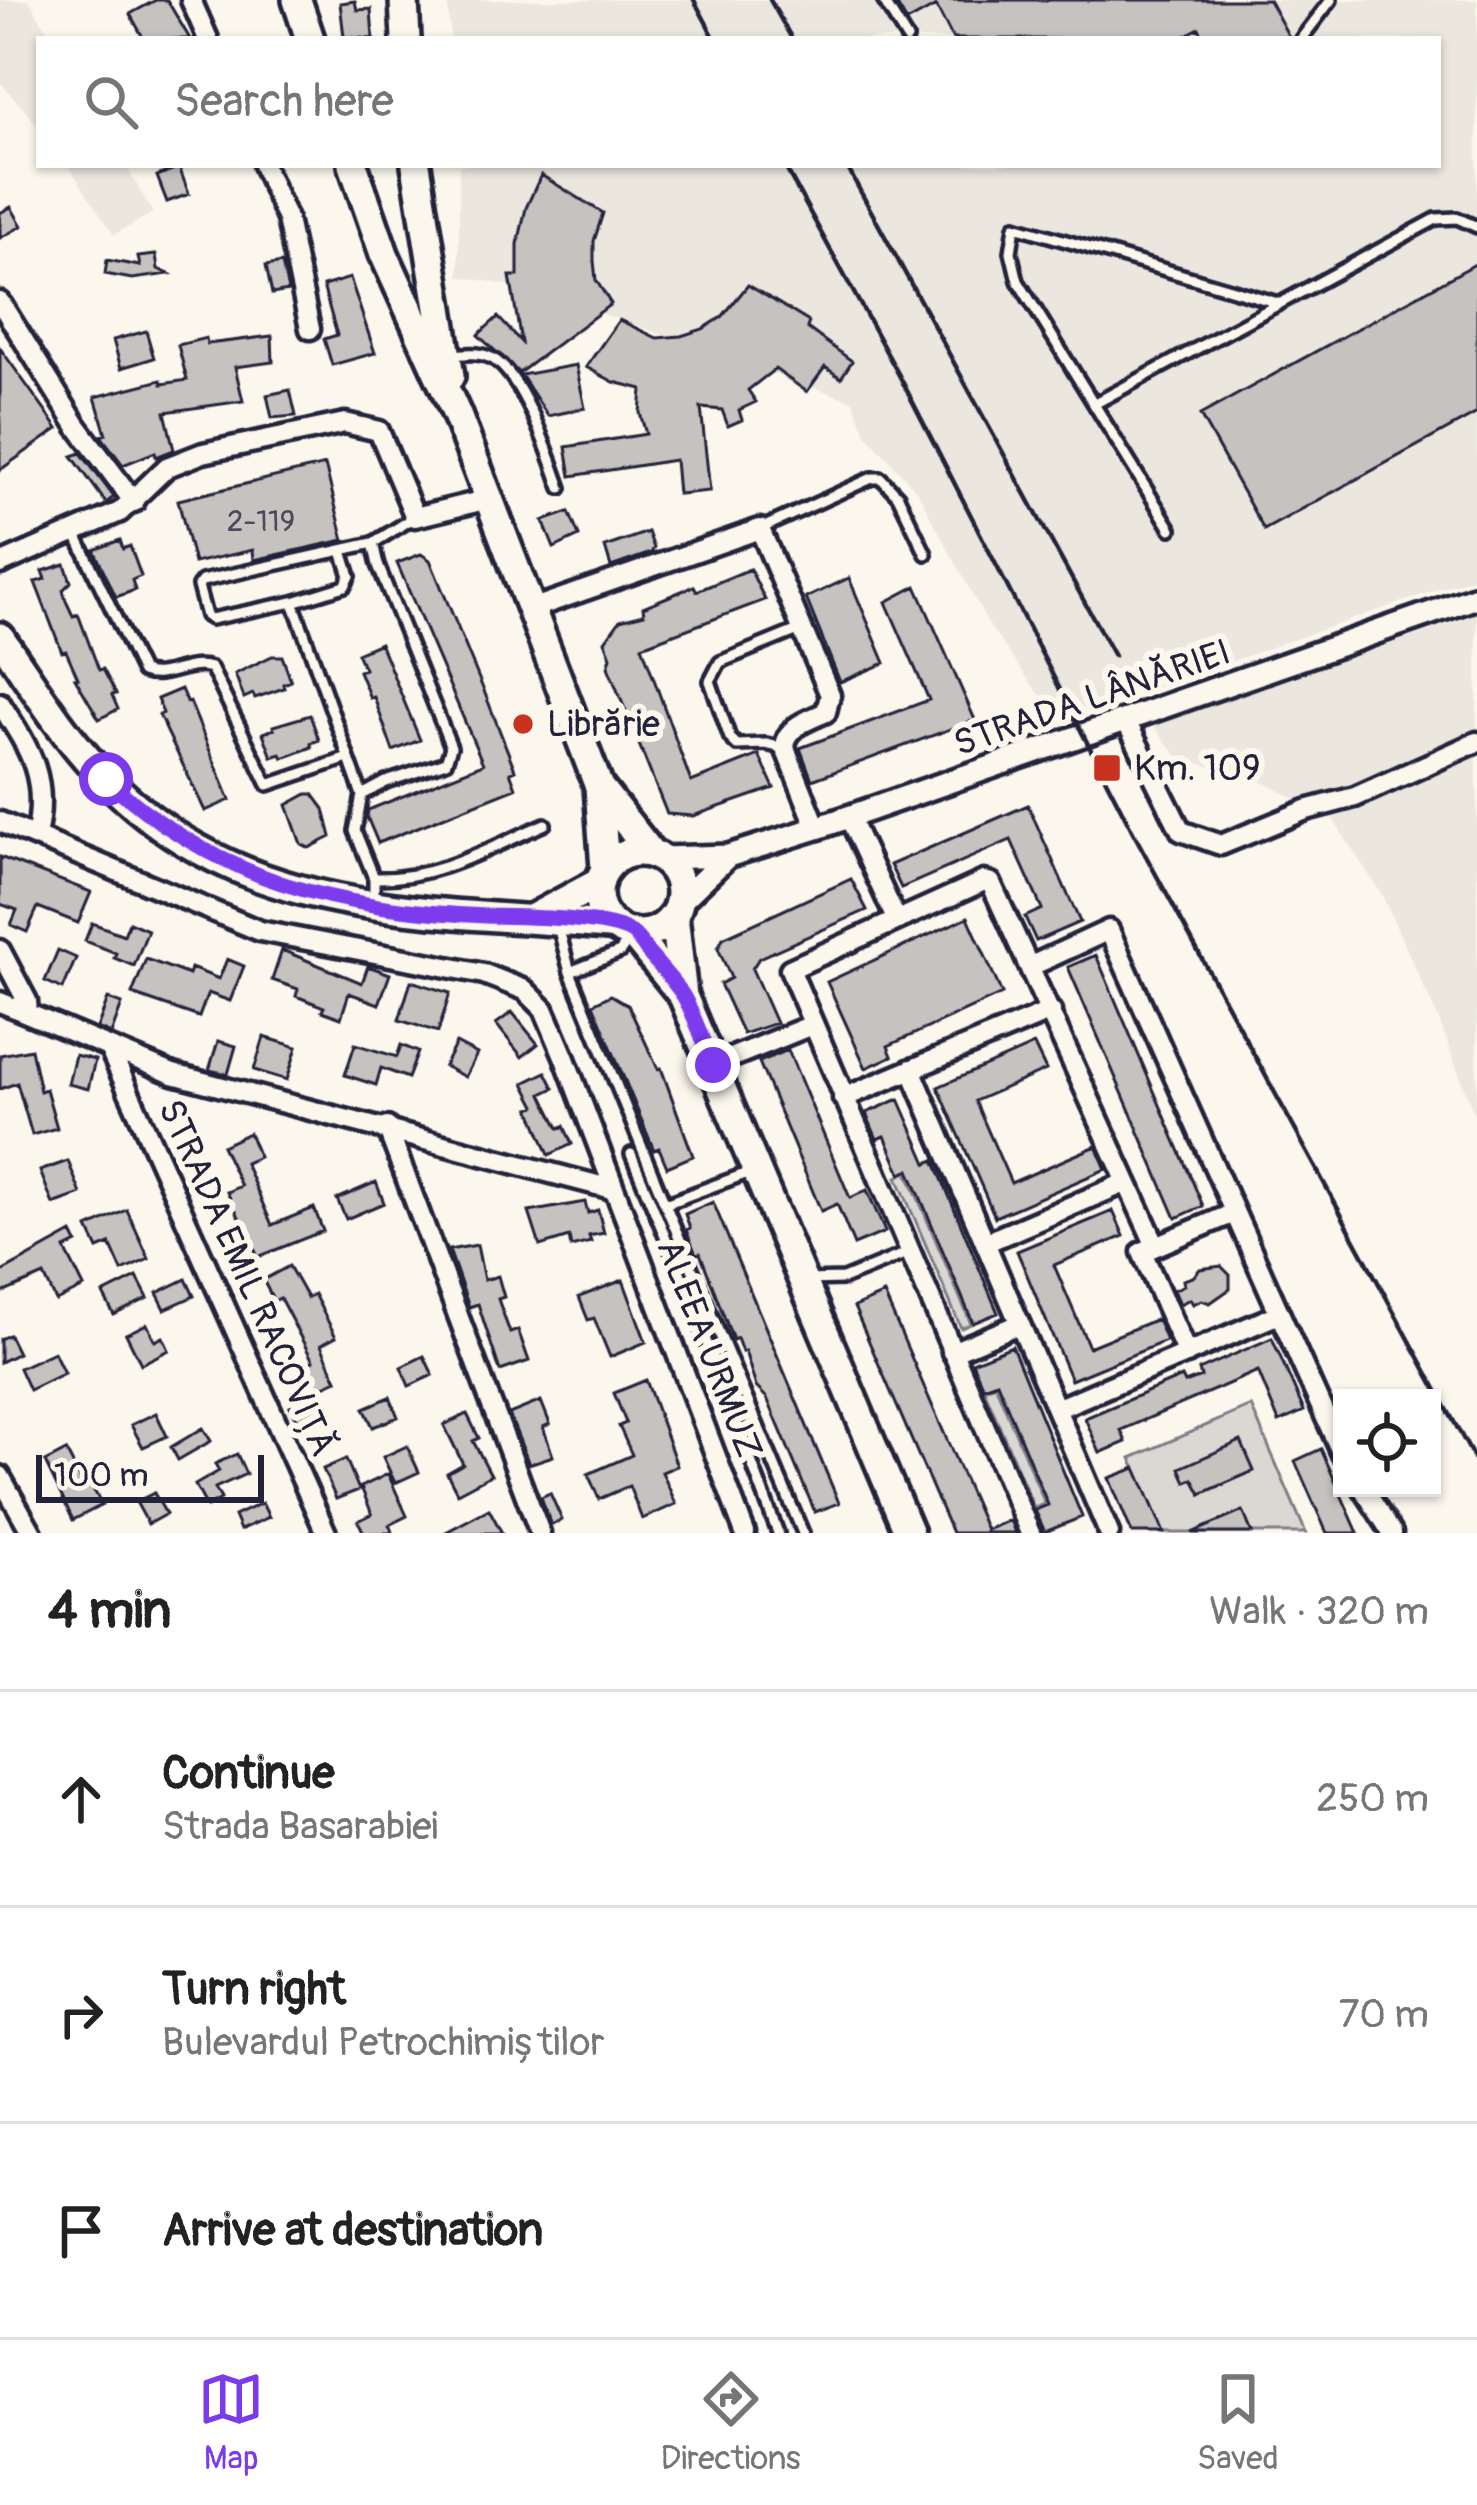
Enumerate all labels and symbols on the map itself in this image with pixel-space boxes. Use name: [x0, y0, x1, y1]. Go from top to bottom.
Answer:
house number: 2-119: [227, 503, 295, 540]
street label: STRADA LÂNĂRIEI: [948, 630, 1236, 766]
place label: Librărie: [547, 702, 660, 747]
marker: Librărie: [510, 711, 536, 737]
place label: Km. 109: [1134, 746, 1261, 791]
route start: [79, 752, 133, 806]
marker: Km. 109: [1091, 752, 1123, 784]
route end: [686, 1038, 740, 1092]
street label: STRADA EMIL RACOVIȚĂ: [148, 1093, 346, 1463]
street label: ALEEA URMUZ: [647, 1233, 771, 1465]
scale bar: [36, 1449, 264, 1502]

